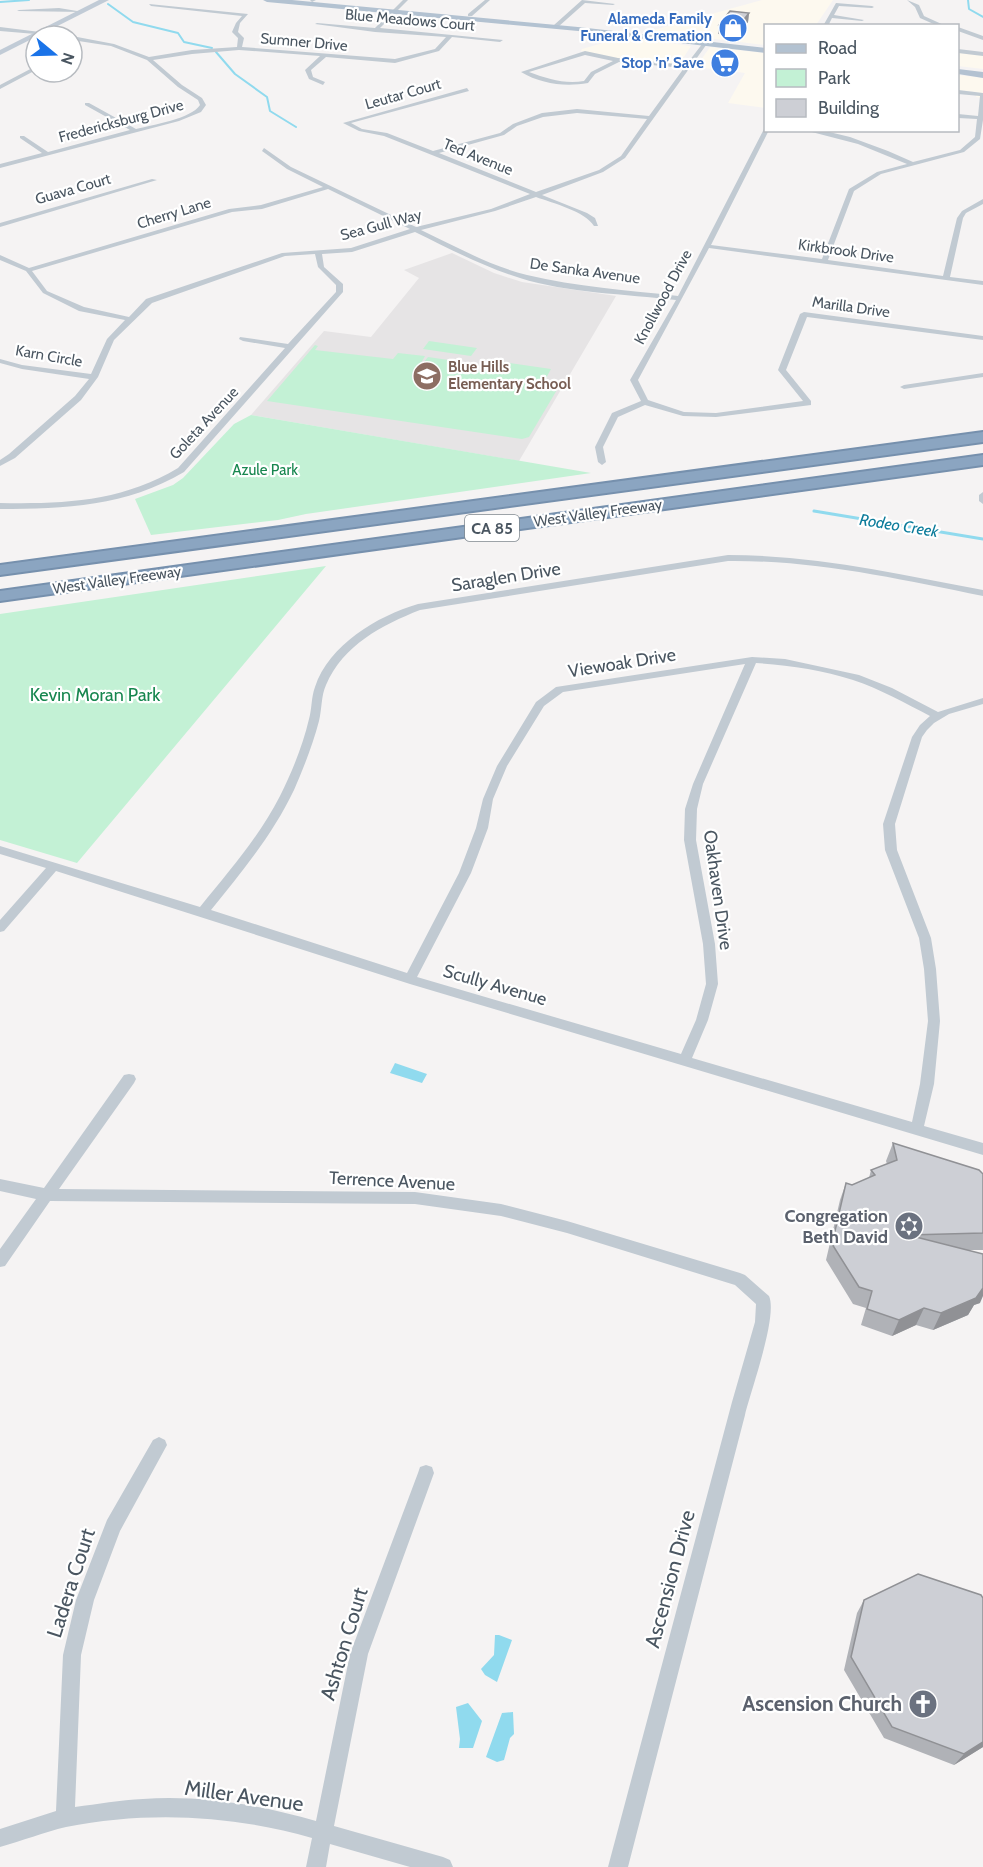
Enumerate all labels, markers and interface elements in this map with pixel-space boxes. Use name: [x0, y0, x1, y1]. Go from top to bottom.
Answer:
street label: Blue Meadows Court: [344, 5, 476, 35]
place label: Alameda Family Funeral & Cremation: [580, 10, 713, 45]
shop icon: Alameda Family Funeral & Cremation: [717, 12, 749, 44]
north arrow: [24, 24, 84, 84]
legend: [764, 24, 959, 132]
street label: Sumner Drive: [260, 29, 349, 55]
text: Road: [818, 37, 857, 59]
supermarket icon: Stop ’n’ Save: [709, 47, 741, 79]
text: N: [57, 50, 79, 67]
place label: Stop ’n’ Save: [621, 54, 704, 72]
text: Park: [818, 67, 851, 89]
street label: Leutar Court: [363, 75, 443, 113]
street label: Fredericksburg Drive: [57, 96, 186, 146]
text: Building: [818, 97, 880, 119]
street label: Ted Avenue: [440, 135, 516, 179]
street label: Guava Court: [33, 170, 113, 208]
street label: Cherry Lane: [135, 193, 213, 233]
street label: Sea Gull Way: [338, 205, 424, 244]
street label: Kirkbrook Drive: [797, 235, 895, 267]
street label: Knollwood Drive: [630, 246, 696, 347]
street label: De Sanka Avenue: [529, 254, 642, 288]
street label: Marilla Drive: [811, 293, 891, 321]
street label: Karn Circle: [14, 341, 84, 371]
place label: Blue Hills Elementary School: [448, 358, 571, 393]
school or university icon: Blue Hills Elementary School: [411, 360, 443, 392]
street label: Goleta Avenue: [166, 383, 242, 463]
park label: Azule Park: [232, 461, 298, 479]
street label: West Valley Freeway: [533, 495, 664, 531]
water label: Rodeo Creek: [858, 510, 941, 541]
road number: CA 85: [465, 515, 519, 541]
street label: Saraglen Drive: [450, 558, 562, 596]
street label: West Valley Freeway: [52, 562, 183, 598]
street label: Viewoak Drive: [567, 644, 677, 682]
park label: Kevin Moran Park: [30, 684, 161, 706]
street label: Oakhaven Drive: [699, 829, 737, 951]
street label: Scully Avenue: [441, 960, 549, 1010]
street label: Terrence Avenue: [328, 1167, 456, 1195]
place label: Congregation Beth David: [784, 1205, 888, 1248]
synagogue icon: Congregation Beth David: [893, 1210, 925, 1242]
street label: Ascension Drive: [639, 1507, 700, 1651]
street label: Ladera Court: [41, 1525, 100, 1641]
street label: Ashton Court: [314, 1584, 373, 1703]
church icon: Ascension Church: [907, 1688, 939, 1720]
place label: Ascension Church: [742, 1691, 902, 1716]
street label: Miller Avenue: [183, 1775, 305, 1816]

